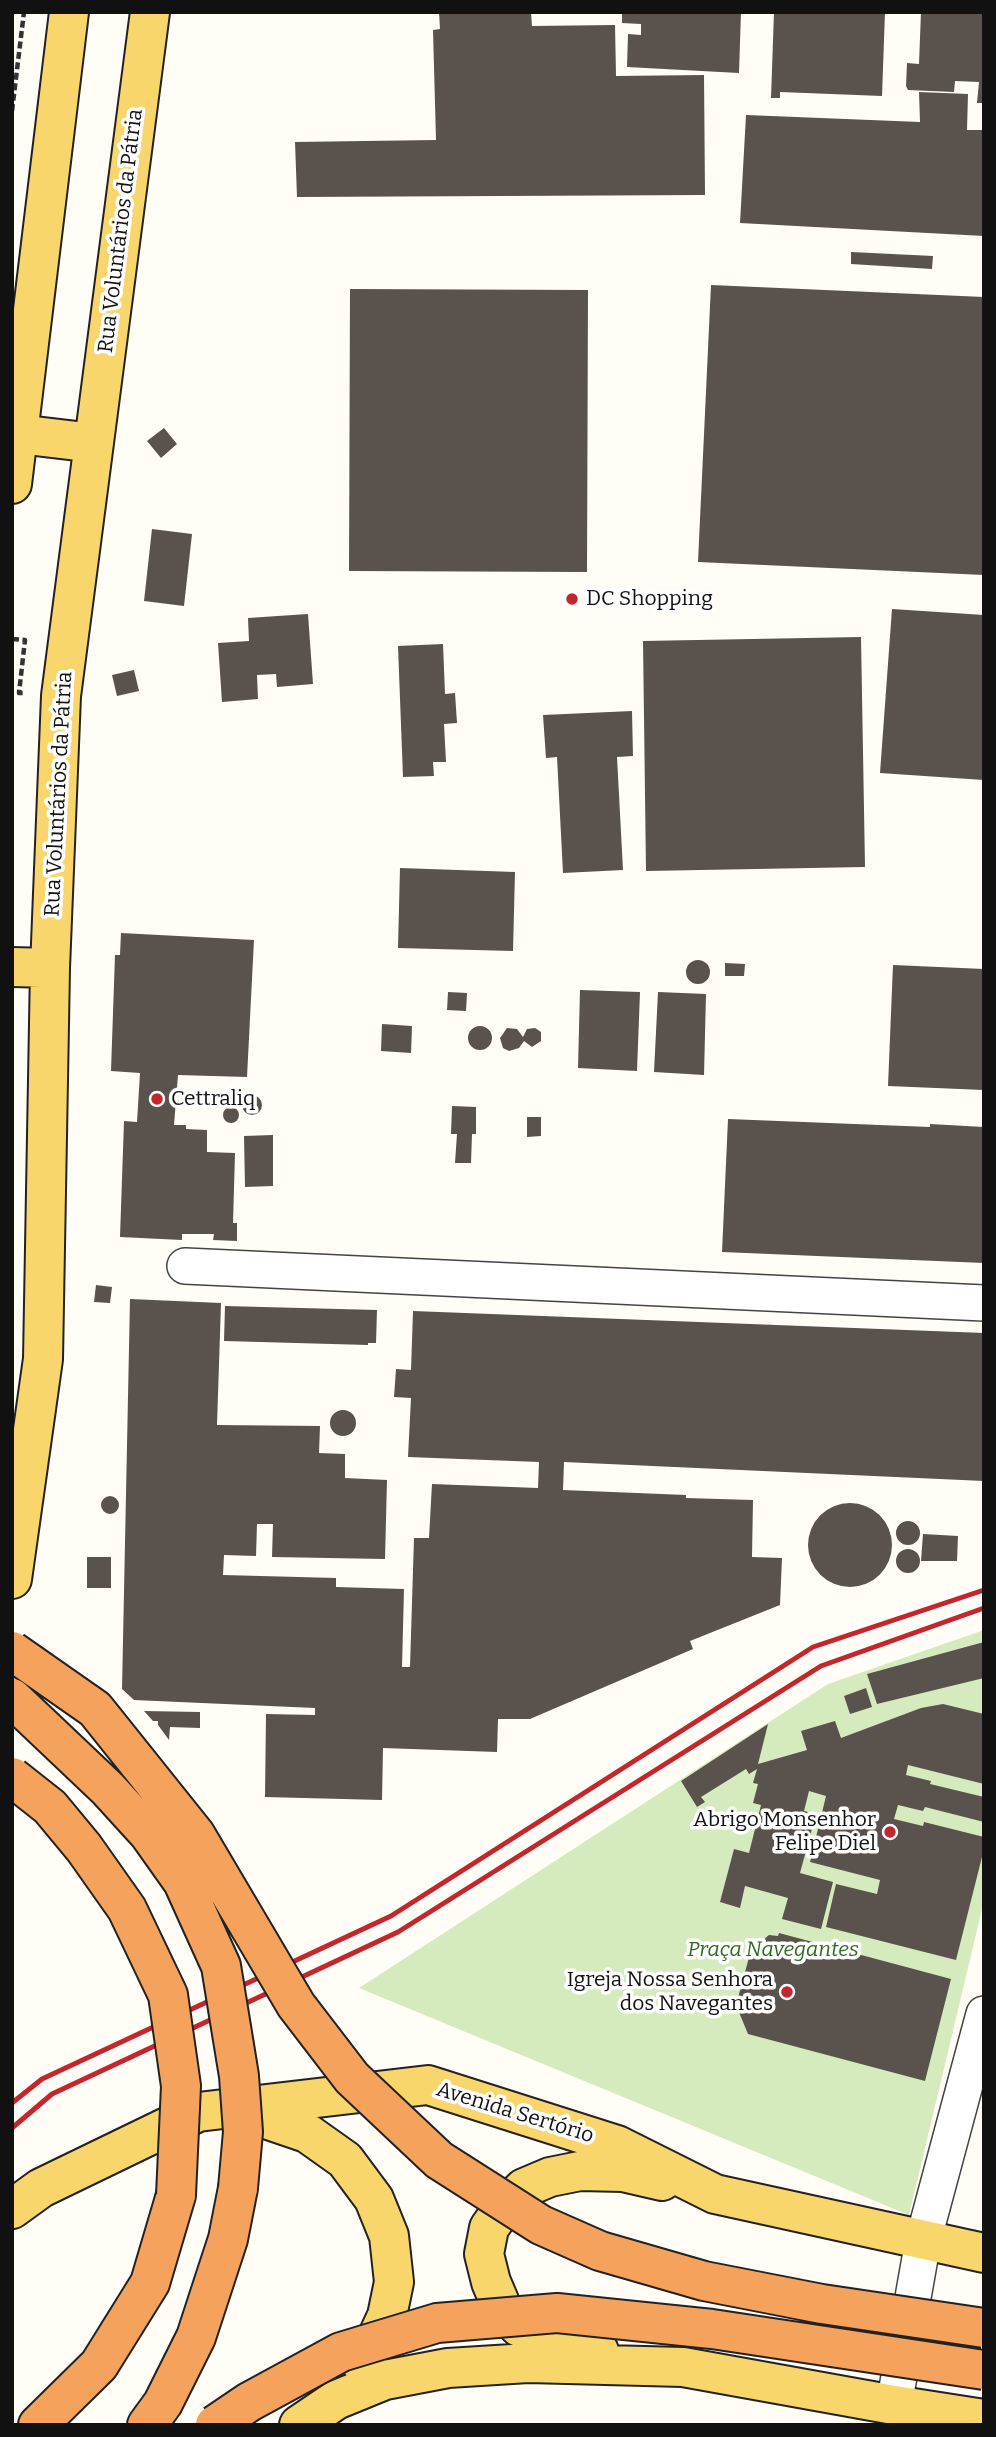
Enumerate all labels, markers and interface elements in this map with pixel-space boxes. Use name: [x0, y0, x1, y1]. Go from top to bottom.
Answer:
street label: Rua Voluntários da Pátria: [94, 108, 148, 354]
place label: DC Shopping: [586, 586, 713, 612]
marker: DC Shopping: [564, 591, 580, 607]
street label: Rua Voluntários da Pátria: [40, 671, 78, 917]
place label: Cettraliq: [171, 1086, 255, 1112]
marker: Cettraliq: [149, 1091, 165, 1107]
place label: Abrigo Monsenhor Felipe Diel: [693, 1807, 876, 1857]
marker: Abrigo Monsenhor Felipe Diel: [882, 1824, 898, 1840]
park label: Praça Navegantes: [687, 1937, 859, 1963]
place label: Igreja Nossa Senhora dos Navegantes: [567, 1967, 773, 2017]
marker: Igreja Nossa Senhora dos Navegantes: [779, 1984, 795, 2000]
street label: Avenida Sertório: [433, 2077, 597, 2149]

